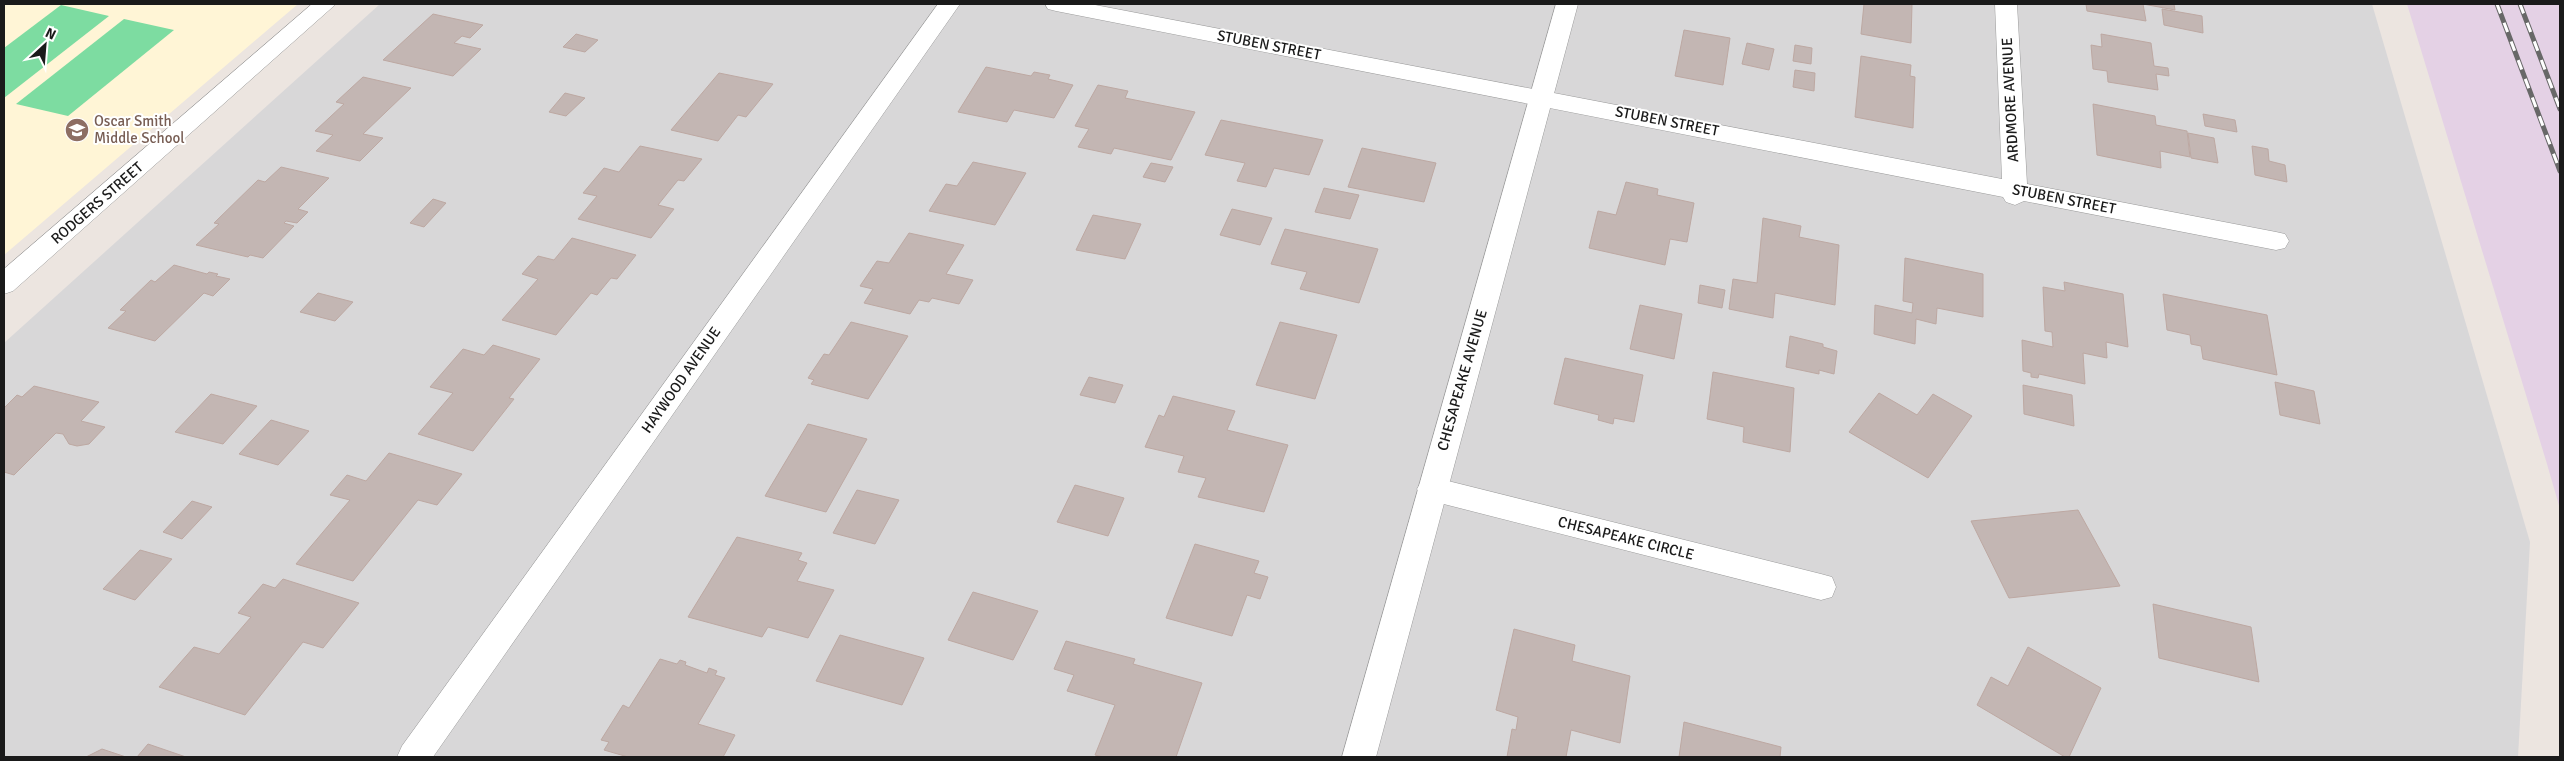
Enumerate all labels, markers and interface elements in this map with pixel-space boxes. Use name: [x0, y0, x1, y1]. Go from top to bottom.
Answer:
north arrow: [20, 20, 70, 70]
text: N: [42, 24, 59, 44]
street label: STUBEN STREET: [1216, 26, 1323, 64]
street label: ARDMORE AVENUE: [1998, 37, 2022, 163]
street label: STUBEN STREET: [1614, 102, 1721, 140]
place label: Oscar Smith Middle School: [94, 112, 185, 147]
school or university icon: Oscar Smith Middle School: [64, 117, 90, 143]
street label: RODGERS STREET: [47, 158, 147, 248]
street label: STUBEN STREET: [2011, 180, 2118, 218]
street label: CHESAPEAKE AVENUE: [1433, 307, 1491, 453]
street label: HAYWOOD AVENUE: [638, 323, 724, 437]
street label: CHESAPEAKE CIRCLE: [1556, 512, 1696, 564]

